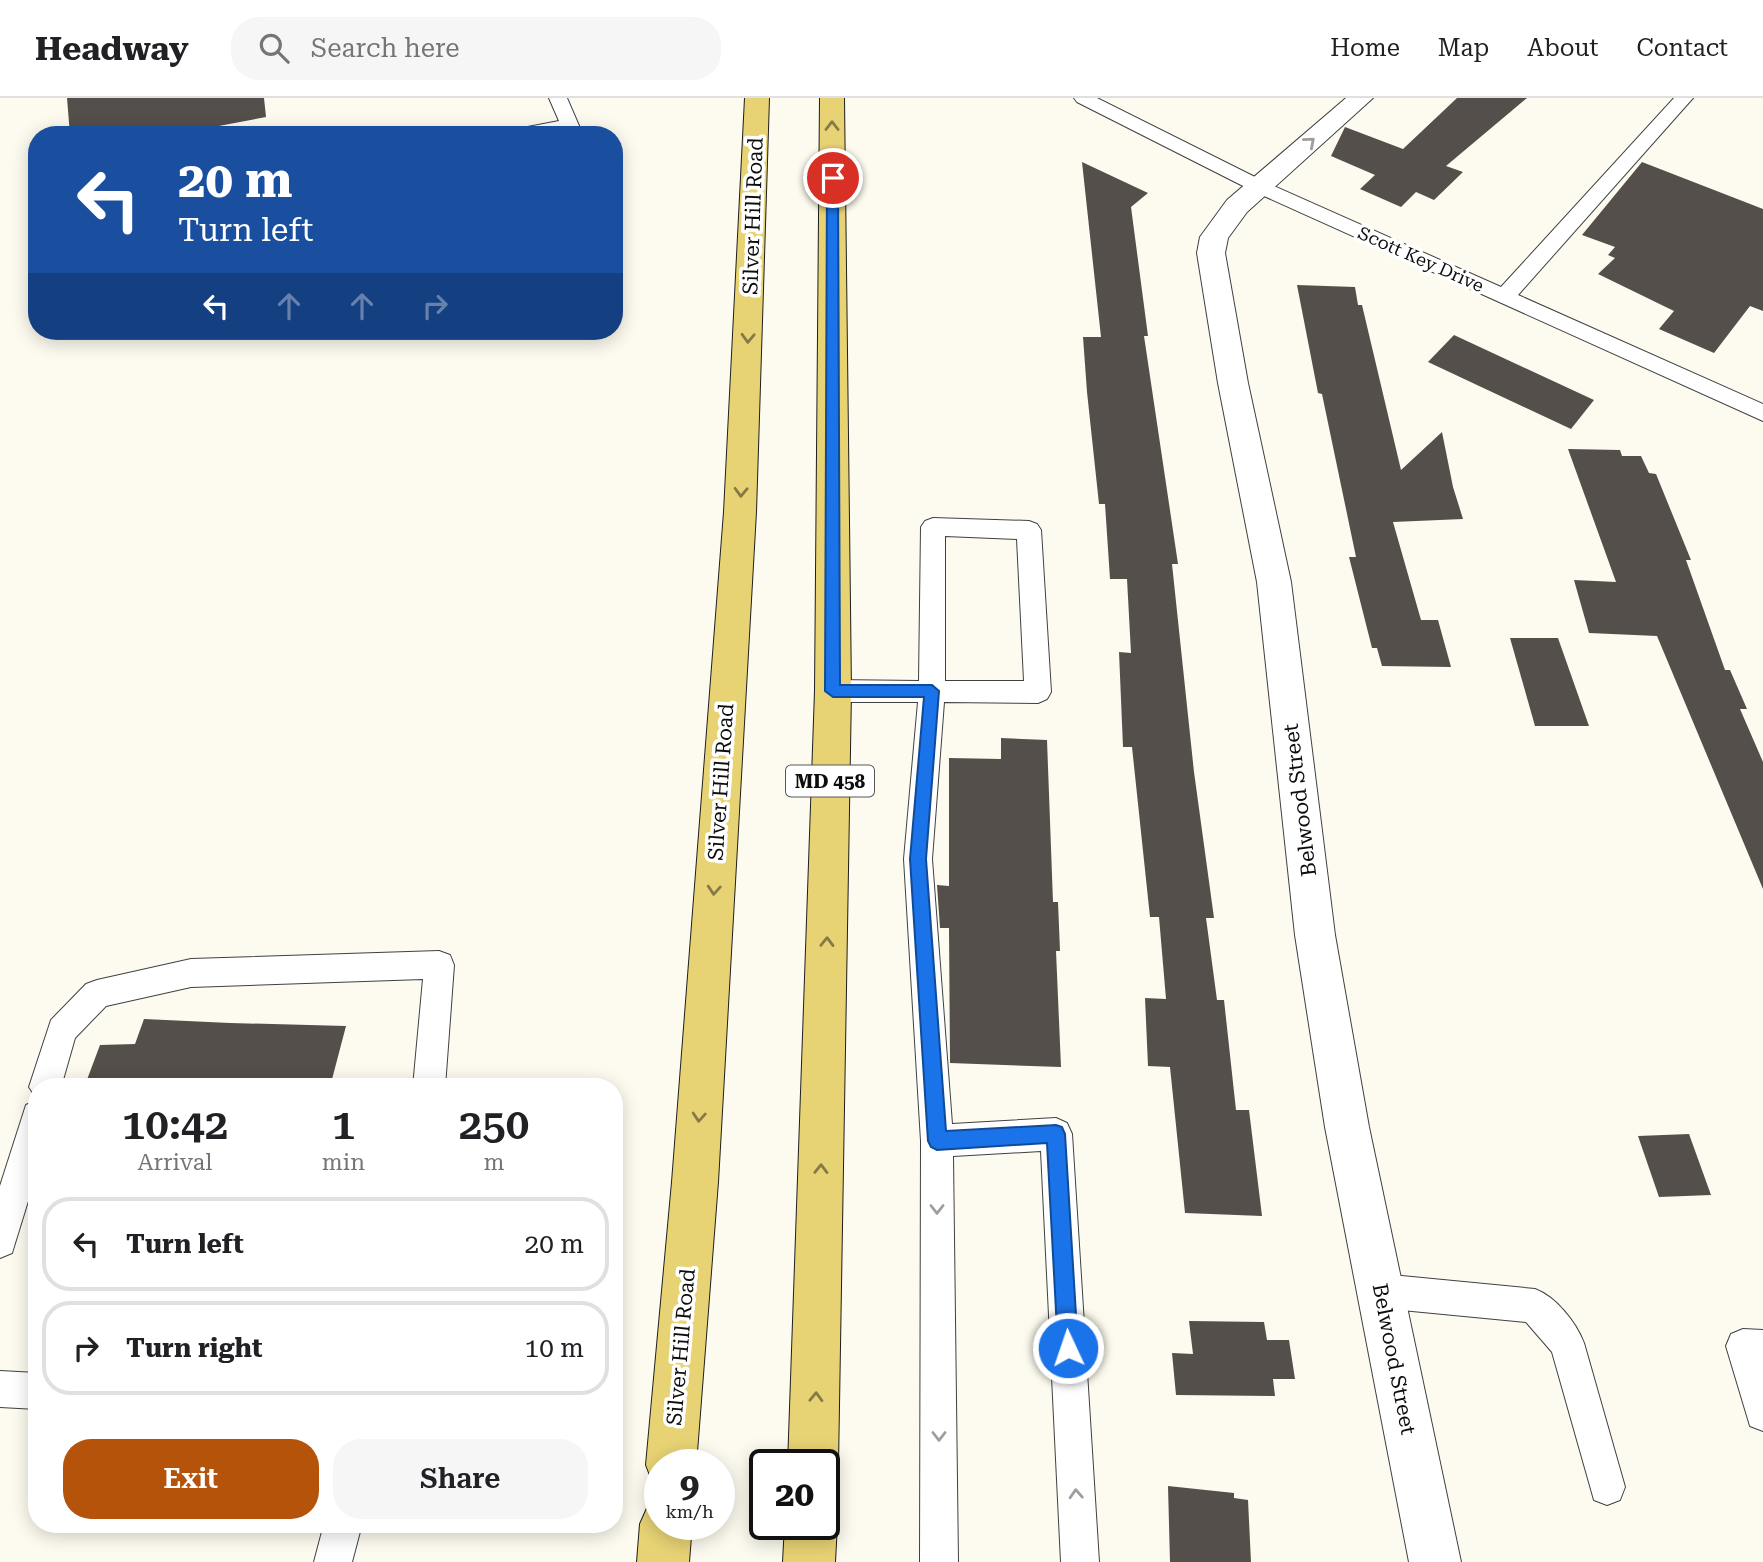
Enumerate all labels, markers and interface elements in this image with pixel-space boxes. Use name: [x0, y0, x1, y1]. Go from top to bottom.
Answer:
search box: [231, 17, 721, 80]
text: Headway: [35, 29, 189, 68]
icon: search: [255, 29, 293, 67]
text: Search here: [311, 33, 460, 63]
text: Home: [1330, 34, 1400, 62]
text: Map: [1438, 34, 1489, 62]
text: About: [1527, 34, 1598, 62]
text: Contact: [1636, 34, 1728, 62]
one-way arrow: [825, 121, 840, 132]
street label: Silver Hill Road: [738, 136, 768, 295]
one-way arrow: [1302, 138, 1315, 150]
pin: [803, 148, 863, 208]
text: 20 m: [178, 152, 293, 209]
icon: left: [63, 154, 154, 245]
icon: arrive: [814, 159, 852, 197]
text: Turn left: [178, 211, 313, 249]
street label: Scott Key Drive: [1355, 222, 1487, 296]
icon: left: [197, 287, 235, 325]
icon: ahead: [270, 287, 308, 325]
icon: ahead: [343, 287, 381, 325]
icon: right: [416, 287, 454, 325]
one-way arrow: [740, 332, 755, 343]
one-way arrow: [734, 487, 749, 498]
street label: Silver Hill Road: [704, 702, 739, 861]
street label: Belwood Street: [1279, 722, 1321, 878]
road number: MD 458: [786, 766, 874, 796]
one-way arrow: [707, 885, 722, 896]
one-way arrow: [819, 936, 834, 947]
text: 10:42: [122, 1100, 228, 1149]
text: 1: [332, 1100, 355, 1149]
text: 250: [459, 1100, 529, 1149]
one-way arrow: [692, 1112, 707, 1123]
text: Arrival: [138, 1149, 212, 1176]
text: min: [322, 1149, 365, 1176]
text: m: [483, 1149, 504, 1176]
one-way arrow: [814, 1163, 829, 1174]
one-way arrow: [929, 1204, 945, 1215]
icon: left: [67, 1225, 105, 1263]
text: Turn left: [126, 1229, 244, 1259]
text: 20 m: [525, 1229, 584, 1259]
street label: Silver Hill Road: [662, 1267, 700, 1427]
street label: Belwood Street: [1368, 1281, 1420, 1437]
position arrow: [1031, 1311, 1105, 1385]
icon: right: [67, 1329, 105, 1367]
text: Turn right: [126, 1333, 262, 1363]
text: 10 m: [525, 1333, 584, 1363]
one-way arrow: [808, 1391, 823, 1402]
one-way arrow: [931, 1432, 947, 1442]
button: Exit: [63, 1439, 319, 1519]
button: Share: [333, 1439, 588, 1519]
speed limit sign: 20: [749, 1449, 840, 1540]
text: 9: [680, 1465, 699, 1506]
one-way arrow: [1069, 1488, 1084, 1499]
text: km/h: [665, 1501, 714, 1522]

